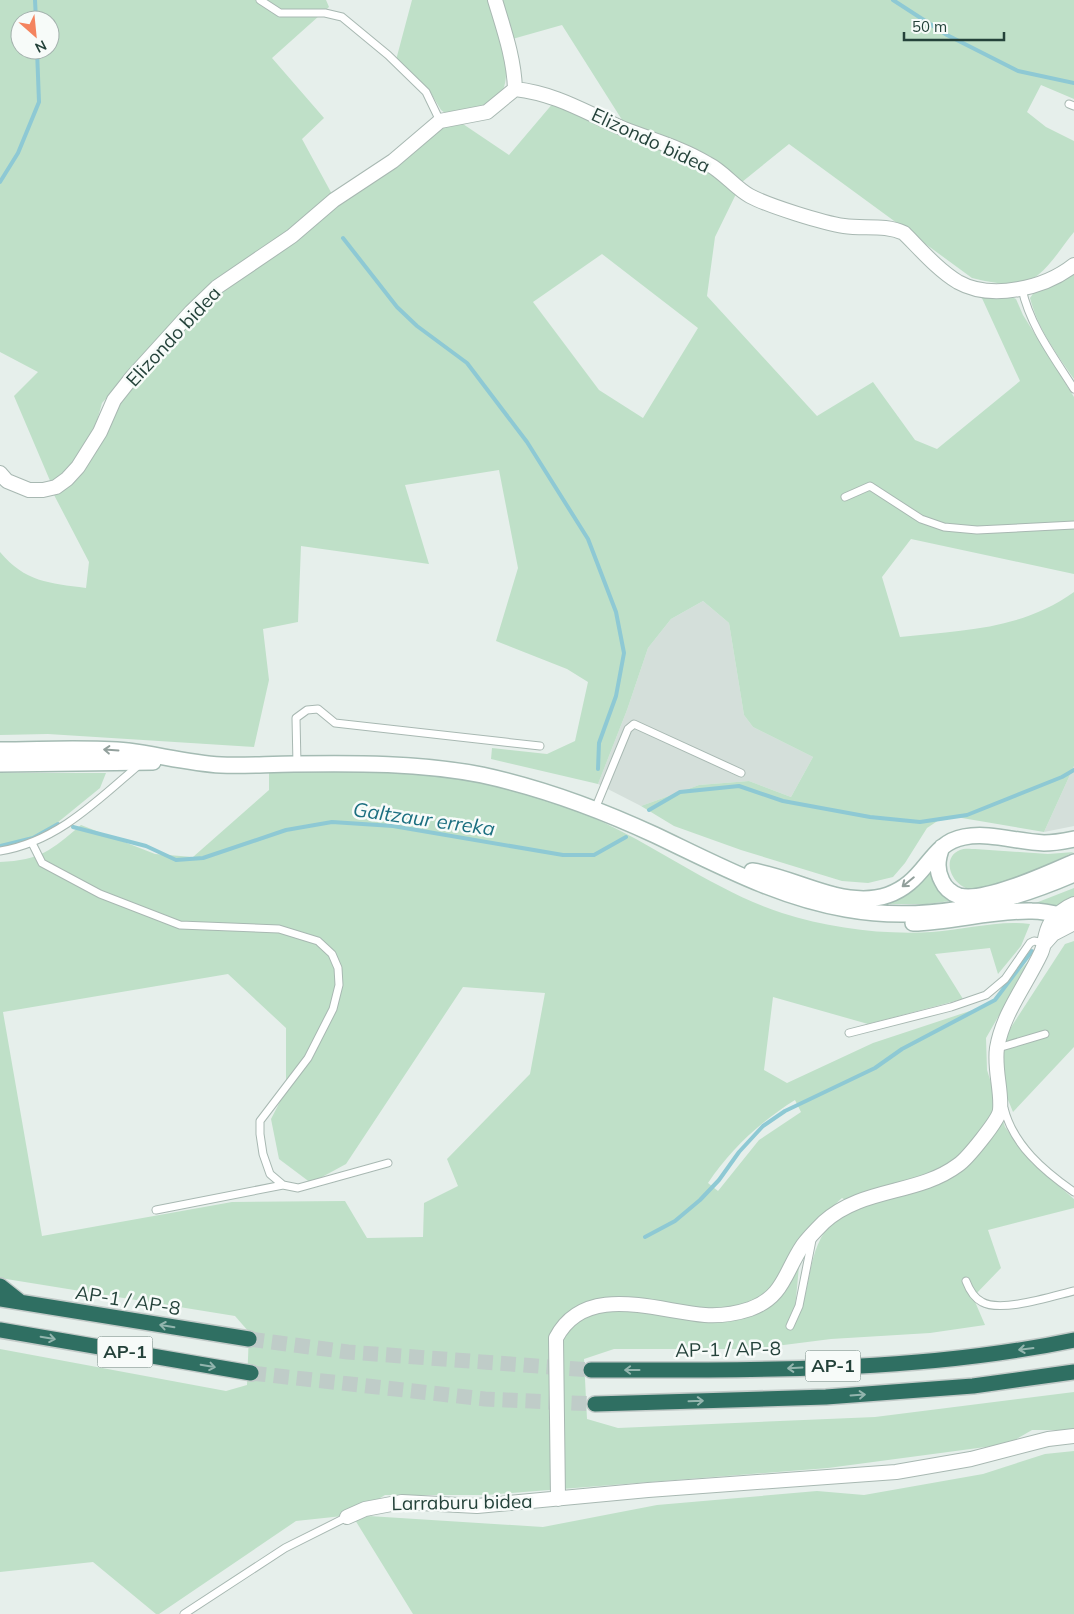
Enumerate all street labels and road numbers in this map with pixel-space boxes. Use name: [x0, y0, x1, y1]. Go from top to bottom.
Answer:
street label: Elizondo bidea: [588, 102, 714, 178]
street label: Elizondo bidea: [121, 281, 225, 391]
street label: AP-1 / AP-8: [74, 1280, 182, 1320]
road number: AP-1: [98, 1336, 152, 1368]
street label: AP-1 / AP-8: [675, 1336, 781, 1362]
road number: AP-1: [806, 1350, 860, 1382]
street label: Larraburu bidea: [391, 1489, 533, 1515]

